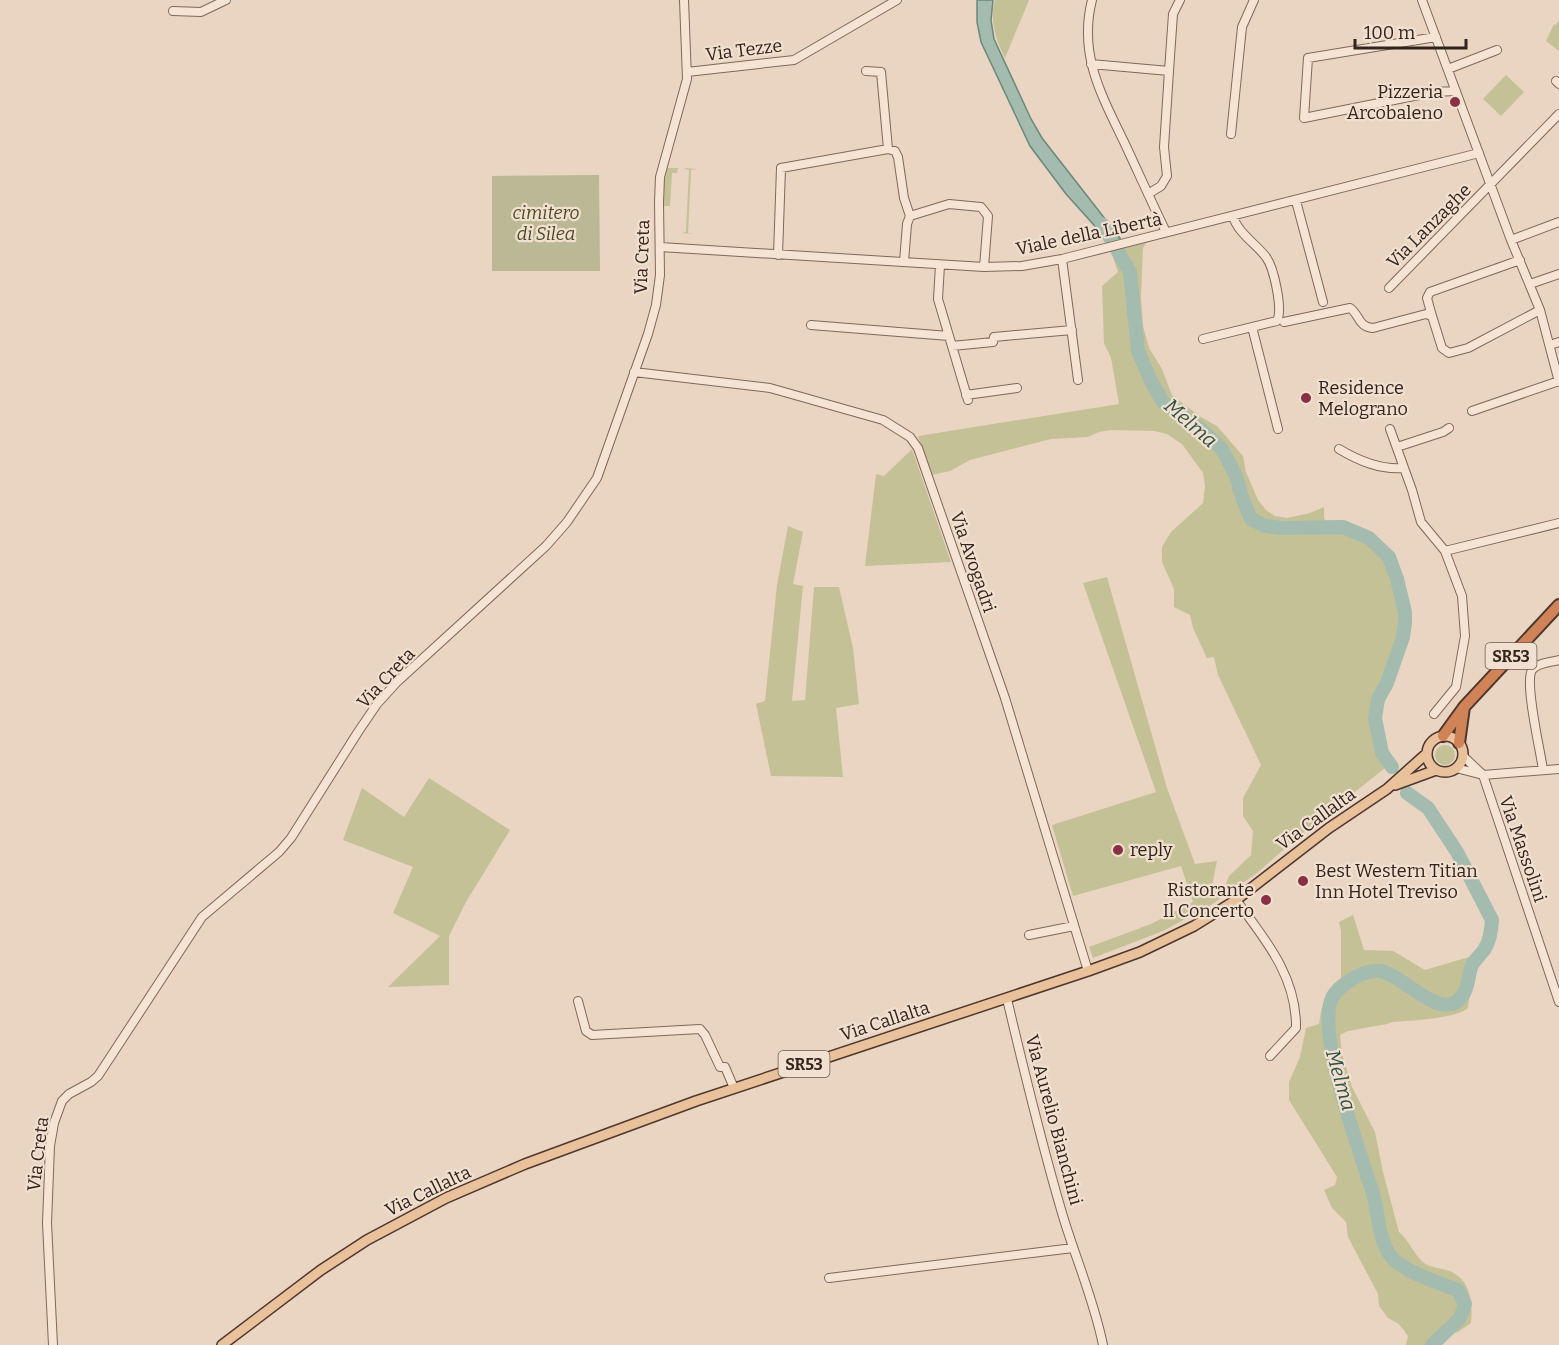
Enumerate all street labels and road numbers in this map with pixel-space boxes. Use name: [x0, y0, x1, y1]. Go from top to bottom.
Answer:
street label: Via Tezze: [705, 34, 783, 66]
street label: Via Lanzaghe: [1382, 179, 1476, 273]
street label: Viale della Libertà: [1014, 208, 1164, 260]
street label: Via Creta: [630, 219, 654, 295]
street label: Via Avogadri: [945, 509, 1001, 615]
street label: Via Creta: [352, 643, 420, 713]
road number: SR53: [1486, 643, 1537, 669]
street label: Via Callalta: [1272, 783, 1360, 855]
street label: Via Massolini: [1495, 793, 1551, 905]
street label: Via Callalta: [838, 996, 933, 1046]
street label: Via Aurelio Bianchini: [1021, 1032, 1087, 1208]
road number: SR53: [778, 1051, 830, 1077]
street label: Via Creta: [23, 1115, 53, 1193]
street label: Via Callalta: [382, 1161, 475, 1221]

